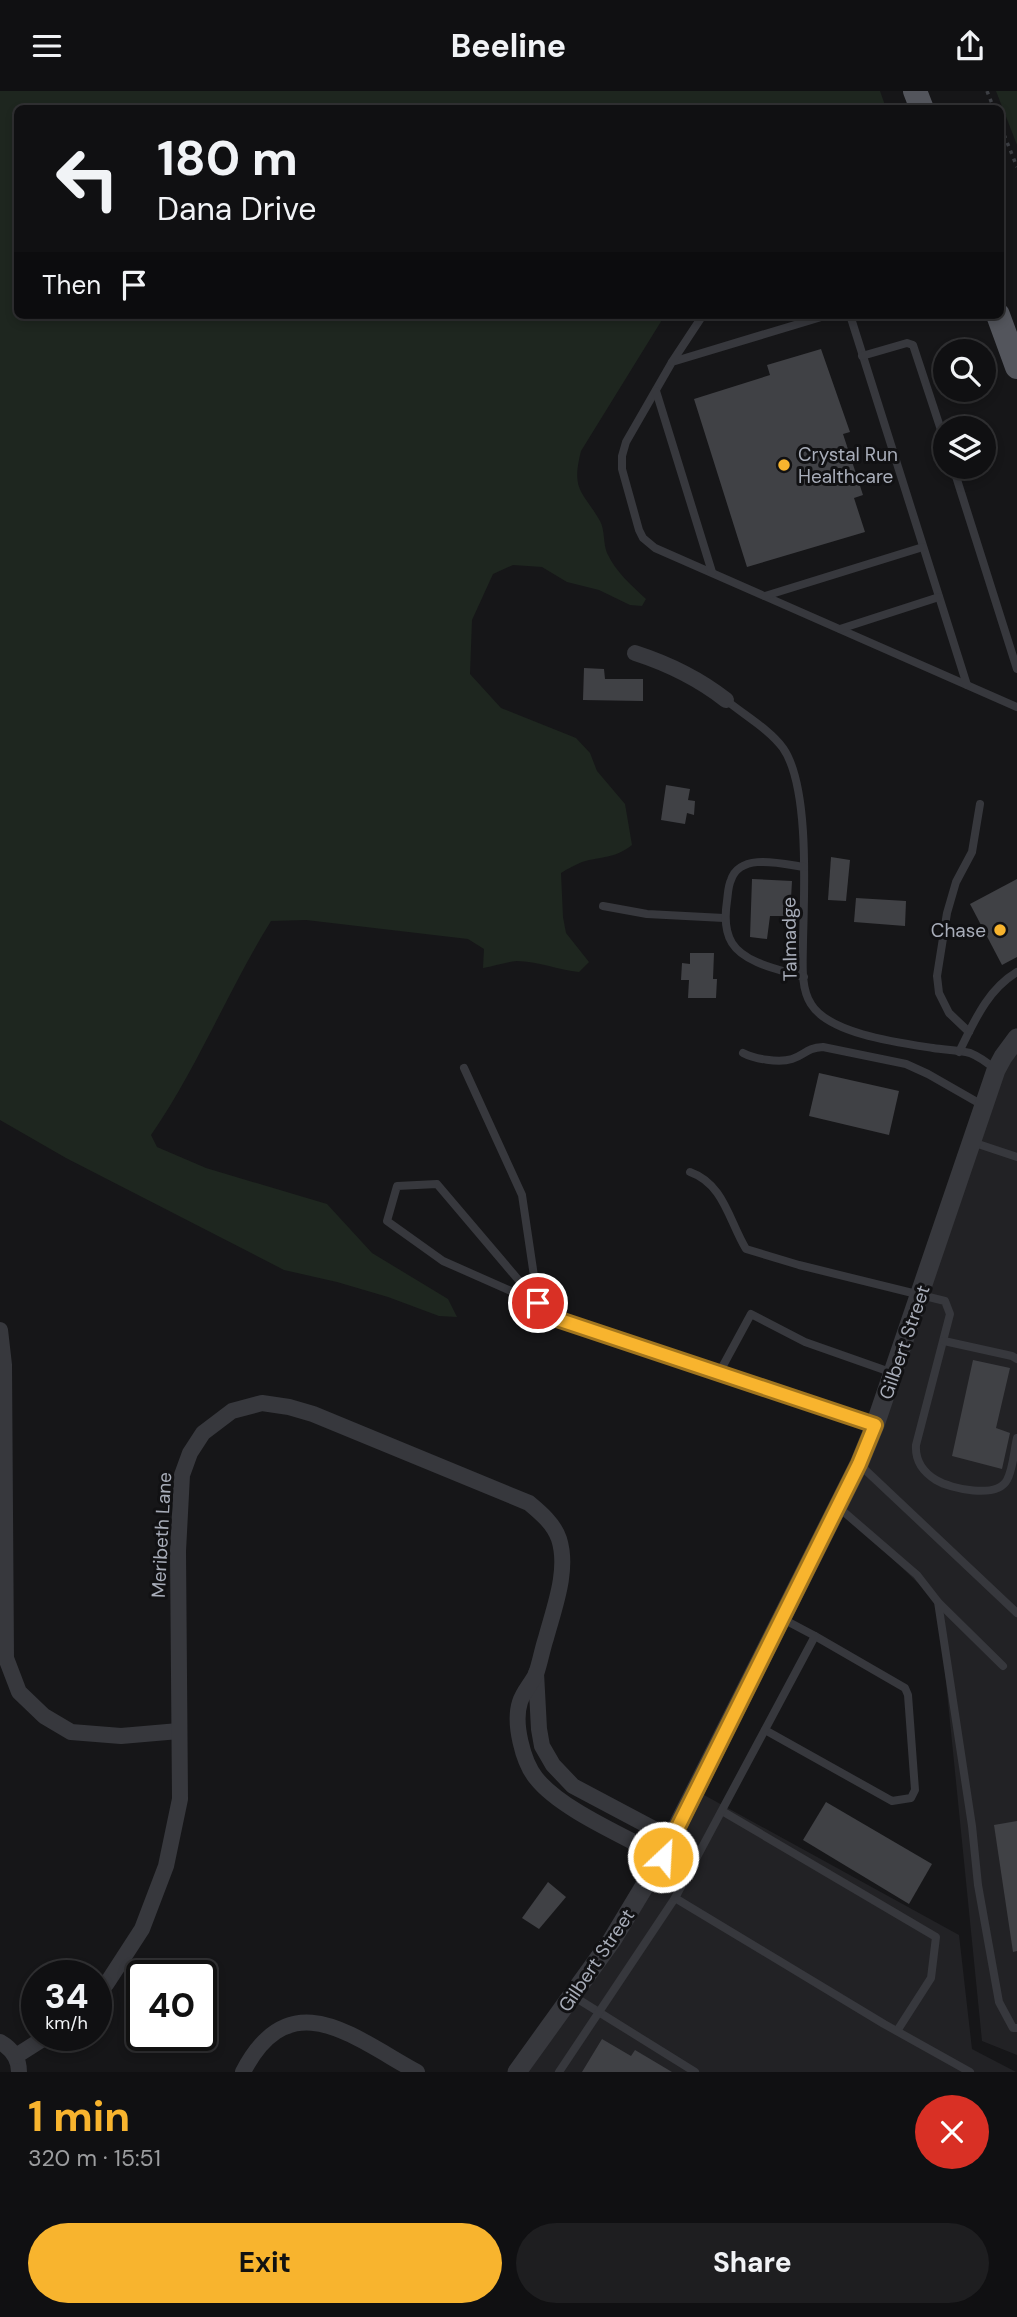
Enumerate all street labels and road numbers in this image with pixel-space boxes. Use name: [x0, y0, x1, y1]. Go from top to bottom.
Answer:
street label: Talmadge: [776, 897, 803, 981]
street label: Gilbert Street: [873, 1282, 936, 1403]
street label: Meribeth Lane: [146, 1471, 177, 1599]
street label: Gilbert Street: [553, 1904, 640, 2017]

